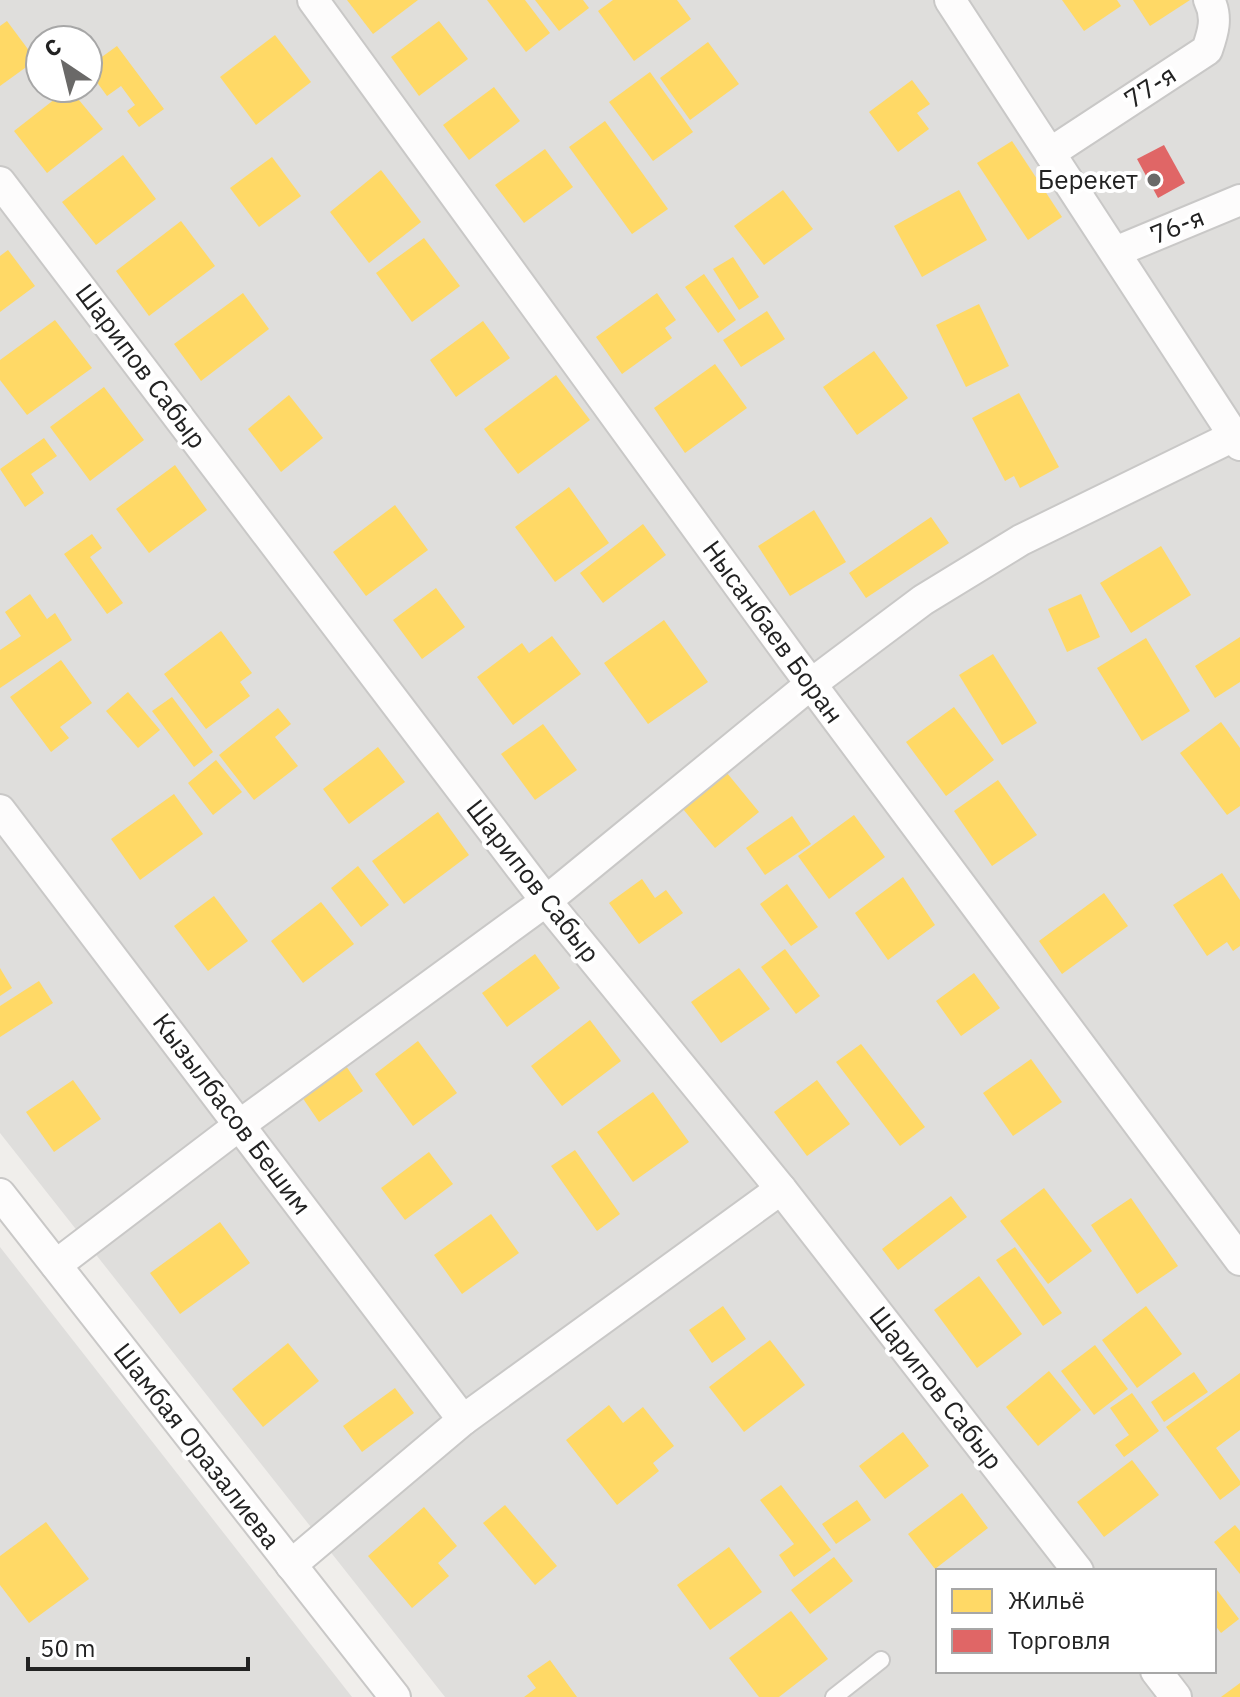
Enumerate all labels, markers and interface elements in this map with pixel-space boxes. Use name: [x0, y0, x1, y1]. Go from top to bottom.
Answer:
north arrow: [24, 24, 104, 104]
text: С: [38, 31, 66, 63]
street label: 77-я: [1117, 57, 1182, 116]
place label: Берекет: [1038, 162, 1138, 196]
marker: Берекет: [1145, 171, 1163, 189]
street label: 76-я: [1145, 199, 1209, 251]
street label: Шарипов Сабыр: [69, 276, 215, 455]
street label: Нысанбаев Боран: [696, 533, 852, 730]
street label: Шарипов Сабыр: [459, 792, 608, 969]
street label: Кызылбасов Бешим: [146, 1006, 320, 1221]
street label: Шарипов Сабыр: [862, 1299, 1011, 1476]
street label: Шамбая Оразалиева: [107, 1335, 289, 1555]
legend: [936, 1569, 1216, 1673]
text: Жильё: [1008, 1584, 1085, 1616]
scale bar: [28, 1621, 248, 1671]
text: Торговля: [1008, 1624, 1111, 1656]
text: 50 m: [40, 1632, 95, 1664]

